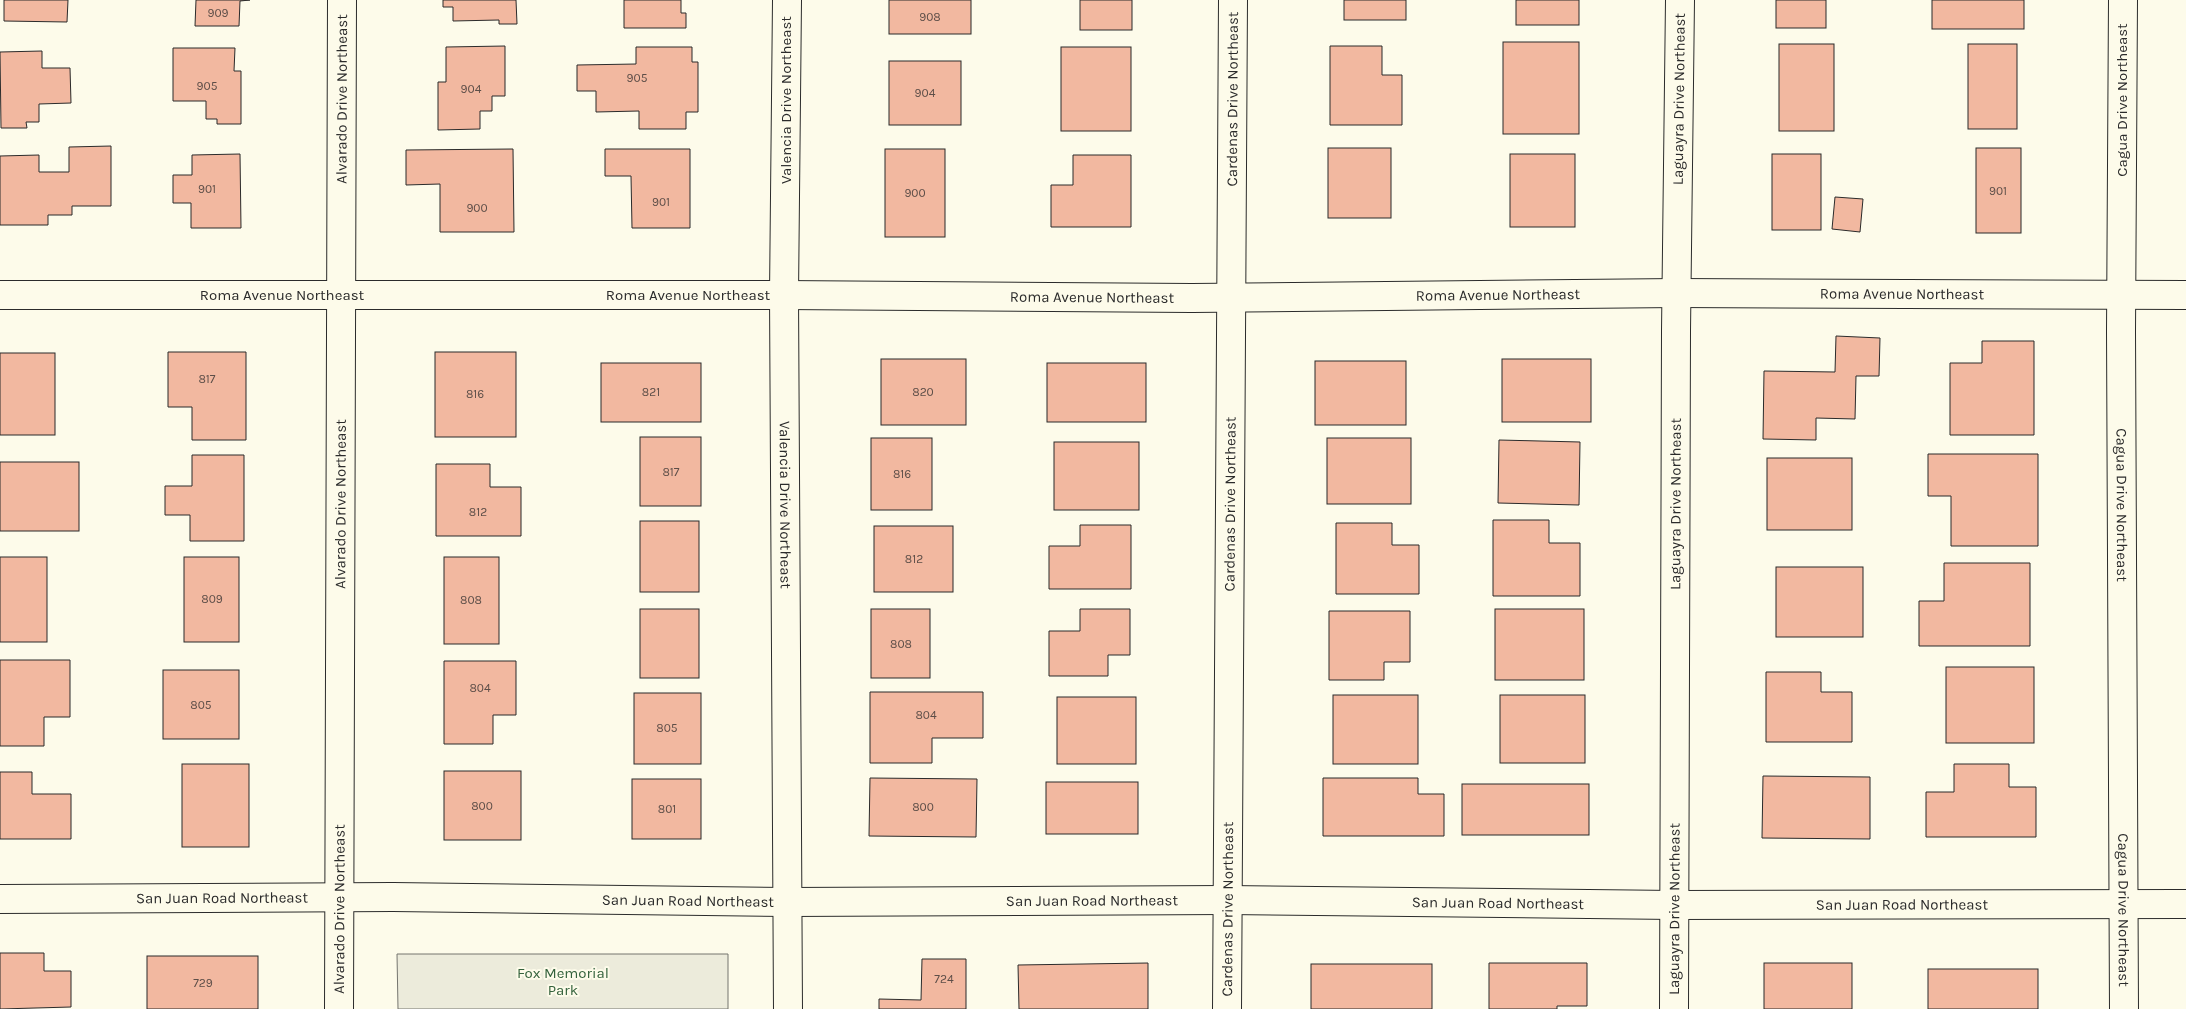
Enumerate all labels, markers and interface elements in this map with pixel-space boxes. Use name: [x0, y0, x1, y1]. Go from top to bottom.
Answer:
house number: 909: [207, 6, 229, 20]
house number: 908: [919, 10, 941, 24]
street label: Cardenas Drive Northeast: [1223, 11, 1242, 187]
street label: Laguayra Drive Northeast: [1669, 13, 1689, 185]
street label: Alvarado Drive Northeast: [332, 14, 351, 184]
street label: Valencia Drive Northeast: [777, 16, 795, 184]
street label: Cagua Drive Northeast: [2113, 23, 2131, 177]
house number: 905: [627, 71, 648, 85]
house number: 905: [197, 79, 218, 93]
house number: 904: [461, 82, 482, 96]
house number: 904: [915, 86, 936, 100]
house number: 901: [198, 182, 216, 196]
house number: 901: [1989, 184, 2007, 198]
house number: 900: [904, 186, 926, 200]
house number: 901: [652, 195, 670, 209]
house number: 900: [466, 201, 488, 215]
street label: Roma Avenue Northeast: [1416, 285, 1581, 305]
street label: Roma Avenue Northeast: [1820, 285, 1985, 303]
street label: Roma Avenue Northeast: [200, 286, 365, 304]
street label: Roma Avenue Northeast: [606, 286, 771, 304]
street label: Roma Avenue Northeast: [1010, 288, 1175, 307]
house number: 817: [199, 372, 216, 386]
house number: 821: [642, 385, 660, 399]
house number: 820: [912, 385, 934, 399]
house number: 816: [466, 387, 484, 401]
street label: Cardenas Drive Northeast: [1220, 416, 1240, 592]
street label: Laguayra Drive Northeast: [1666, 418, 1685, 590]
street label: Alvarado Drive Northeast: [331, 419, 350, 589]
street label: Valencia Drive Northeast: [776, 421, 795, 589]
street label: Cagua Drive Northeast: [2112, 428, 2131, 582]
house number: 817: [663, 465, 680, 479]
house number: 816: [893, 467, 911, 481]
house number: 812: [469, 505, 487, 519]
house number: 812: [905, 552, 923, 566]
house number: 809: [201, 592, 223, 606]
house number: 808: [460, 593, 482, 607]
house number: 808: [890, 637, 912, 651]
house number: 804: [469, 681, 491, 695]
house number: 805: [190, 698, 212, 712]
house number: 804: [915, 708, 937, 722]
house number: 805: [656, 721, 678, 735]
house number: 800: [471, 799, 493, 813]
house number: 800: [912, 800, 934, 814]
house number: 801: [658, 802, 676, 816]
street label: Cardenas Drive Northeast: [1218, 821, 1237, 997]
street label: Laguayra Drive Northeast: [1665, 823, 1684, 995]
street label: Alvarado Drive Northeast: [330, 824, 349, 994]
street label: Cagua Drive Northeast: [2114, 833, 2133, 987]
street label: San Juan Road Northeast: [136, 888, 309, 907]
street label: San Juan Road Northeast: [602, 891, 775, 911]
street label: San Juan Road Northeast: [1006, 891, 1178, 910]
street label: San Juan Road Northeast: [1412, 893, 1585, 913]
street label: San Juan Road Northeast: [1816, 895, 1988, 914]
park label: Fox Memorial Park: [517, 964, 609, 999]
house number: 724: [934, 972, 954, 986]
house number: 729: [193, 976, 213, 990]

